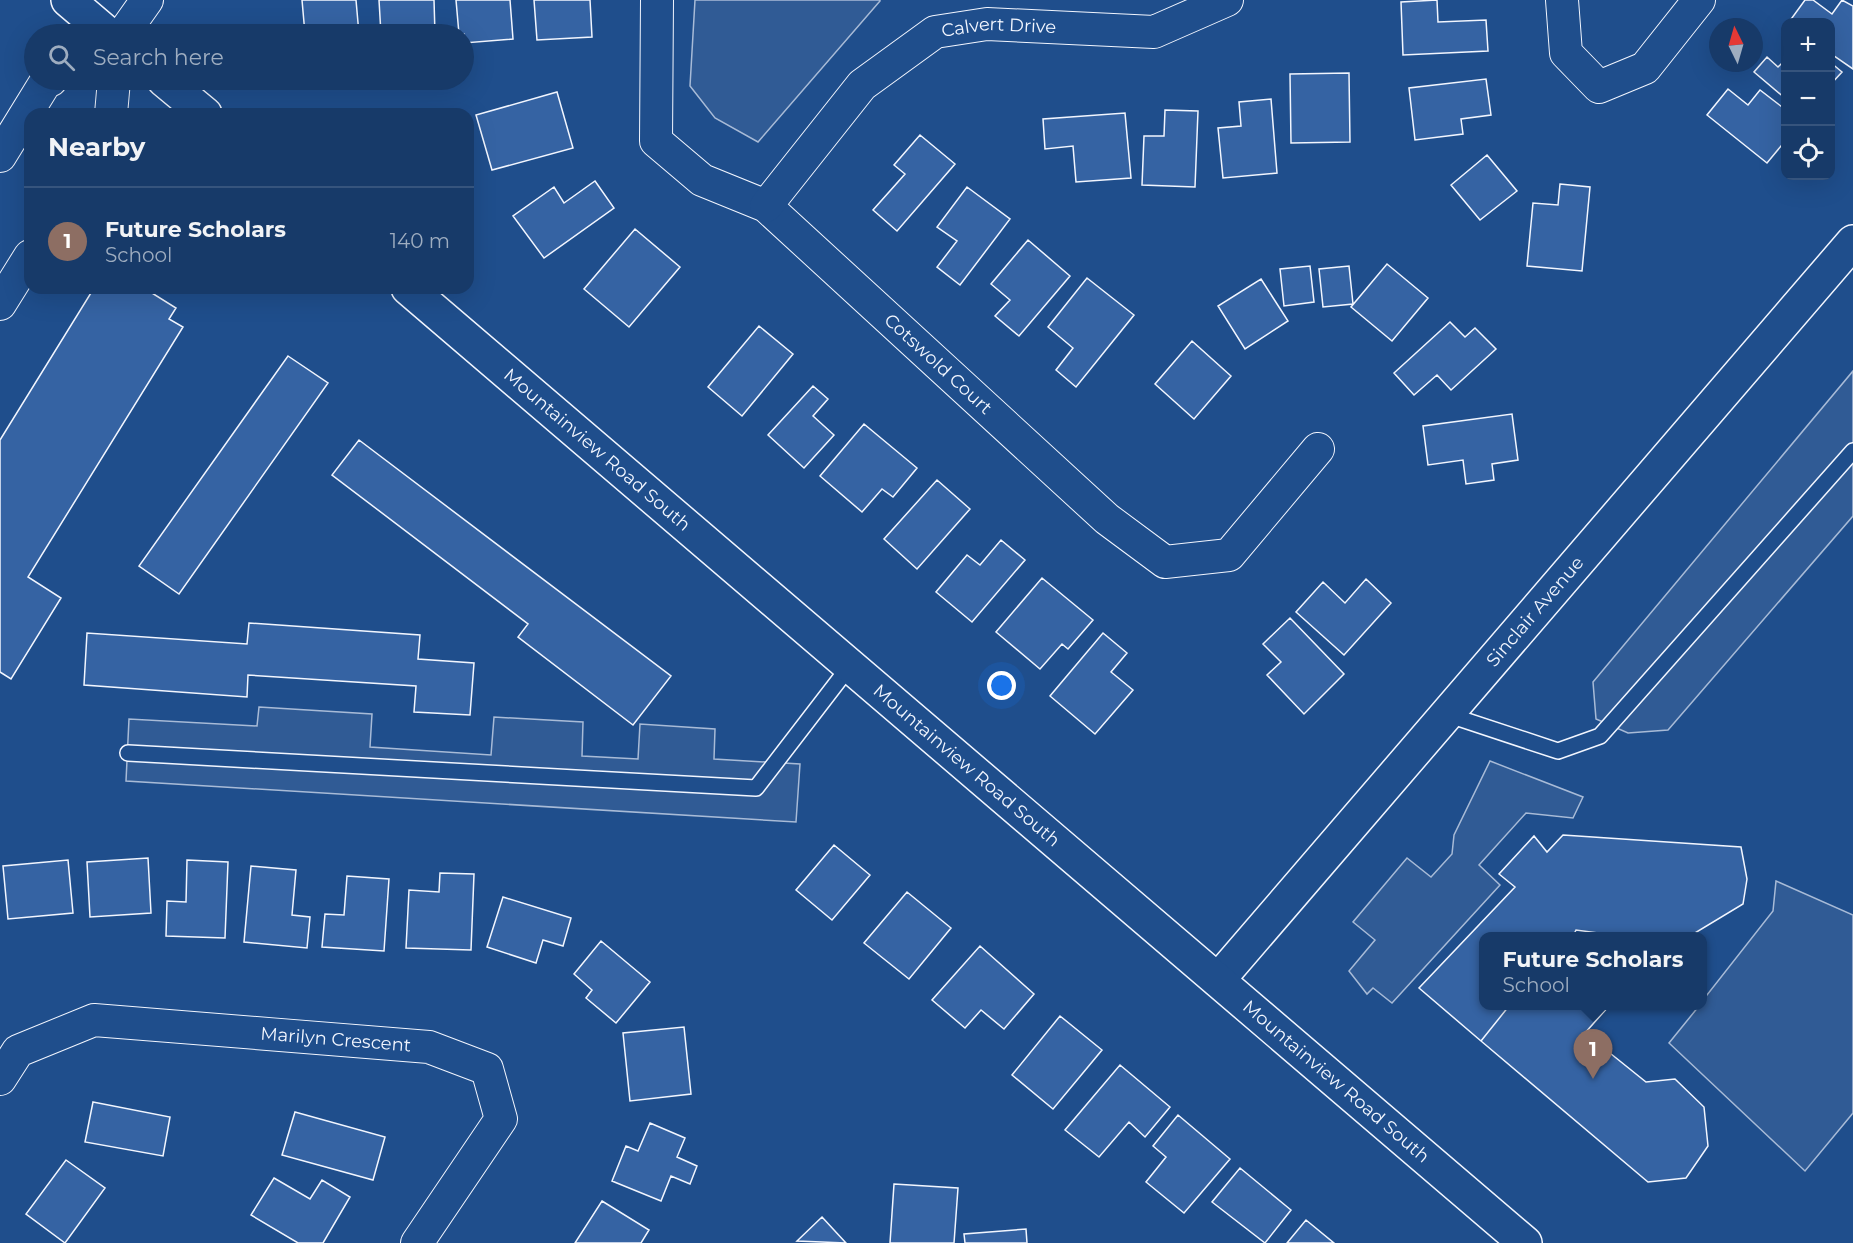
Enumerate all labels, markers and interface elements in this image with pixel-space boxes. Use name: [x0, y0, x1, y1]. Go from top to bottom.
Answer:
street label: Calvert Drive: [940, 13, 1057, 42]
north arrow: [1709, 18, 1763, 72]
map controls: [1781, 18, 1835, 180]
button: +: [1781, 18, 1835, 72]
search box: [24, 24, 474, 90]
icon: search: [45, 41, 78, 74]
text: Search here: [93, 44, 224, 71]
button: −: [1781, 72, 1835, 126]
button: locate: [1781, 126, 1835, 180]
text: Nearby: [48, 131, 145, 163]
text: Future Scholars: [105, 216, 286, 243]
text: 1: [64, 229, 71, 253]
text: 140 m: [390, 229, 450, 253]
text: School: [105, 243, 172, 267]
street label: Cotswold Court: [880, 309, 997, 419]
street label: Mountainview Road South: [499, 364, 695, 536]
street label: Sinclair Avenue: [1482, 552, 1589, 671]
your location: [987, 671, 1016, 700]
street label: Mountainview Road South: [869, 680, 1065, 852]
popup: [1479, 932, 1707, 1010]
text: Future Scholars: [1503, 946, 1683, 973]
text: School: [1503, 973, 1570, 997]
street label: Mountainview Road South: [1238, 995, 1434, 1167]
street label: Marilyn Crescent: [260, 1022, 412, 1057]
pin: 1: [1574, 1030, 1612, 1079]

